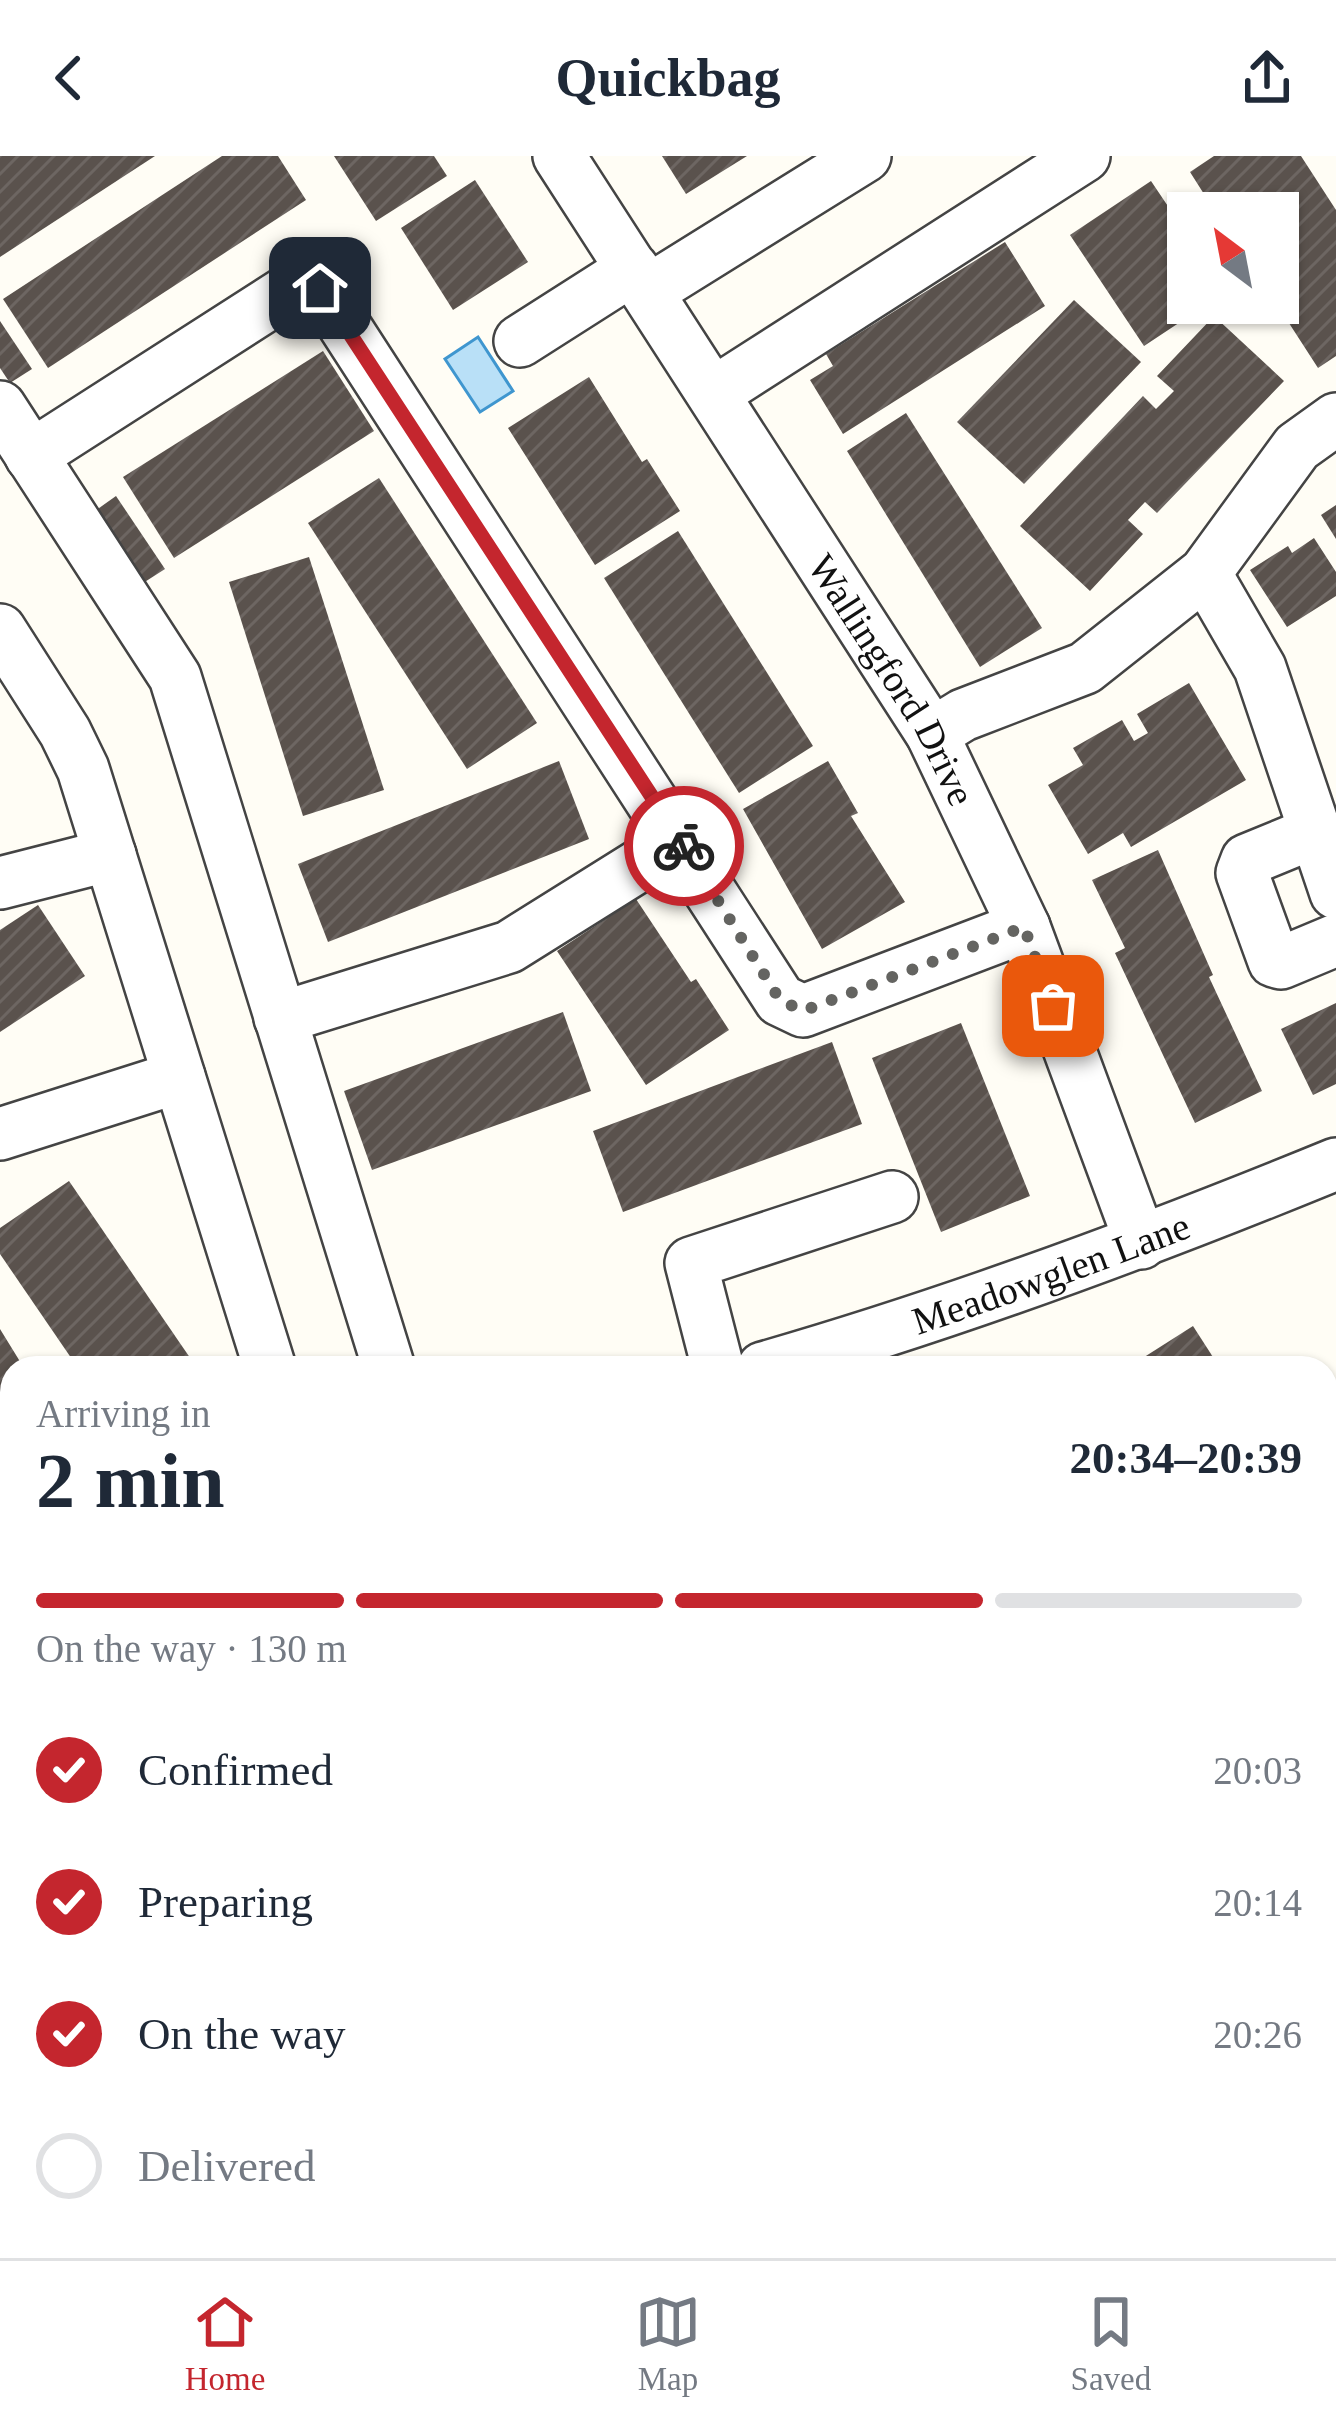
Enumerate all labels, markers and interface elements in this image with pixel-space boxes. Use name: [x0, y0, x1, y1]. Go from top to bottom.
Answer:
icon: back: [36, 45, 102, 111]
icon: share: [1234, 45, 1300, 111]
text: Quickbag: [555, 48, 781, 108]
north arrow: [1167, 192, 1299, 324]
map controls: [1167, 192, 1299, 324]
pin: [269, 237, 371, 339]
icon: home: [287, 255, 353, 321]
street label: Wallingford Drive: [800, 546, 984, 812]
courier: [624, 786, 744, 906]
icon: bike: [651, 813, 717, 879]
pin: [1002, 955, 1104, 1057]
icon: bag: [1020, 973, 1086, 1039]
street label: Meadowglen Lane: [907, 1203, 1195, 1342]
text: Arriving in: [36, 1392, 210, 1435]
text: 20:34–20:39: [1070, 1433, 1302, 1483]
text: 2 min: [36, 1437, 225, 1524]
text: On the way · 130 m: [36, 1627, 347, 1670]
icon: check: [36, 1737, 102, 1803]
text: Confirmed: [138, 1745, 333, 1795]
text: 20:03: [1213, 1749, 1302, 1792]
icon: check: [36, 1869, 102, 1935]
text: Preparing: [138, 1877, 313, 1927]
text: 20:14: [1213, 1881, 1302, 1924]
icon: check: [36, 2001, 102, 2067]
text: On the way: [138, 2009, 345, 2059]
text: 20:26: [1213, 2013, 1302, 2056]
text: Delivered: [138, 2141, 315, 2191]
tab: Home: [185, 2289, 265, 2398]
tab: Map: [635, 2289, 701, 2398]
tab: Saved: [1071, 2289, 1151, 2398]

